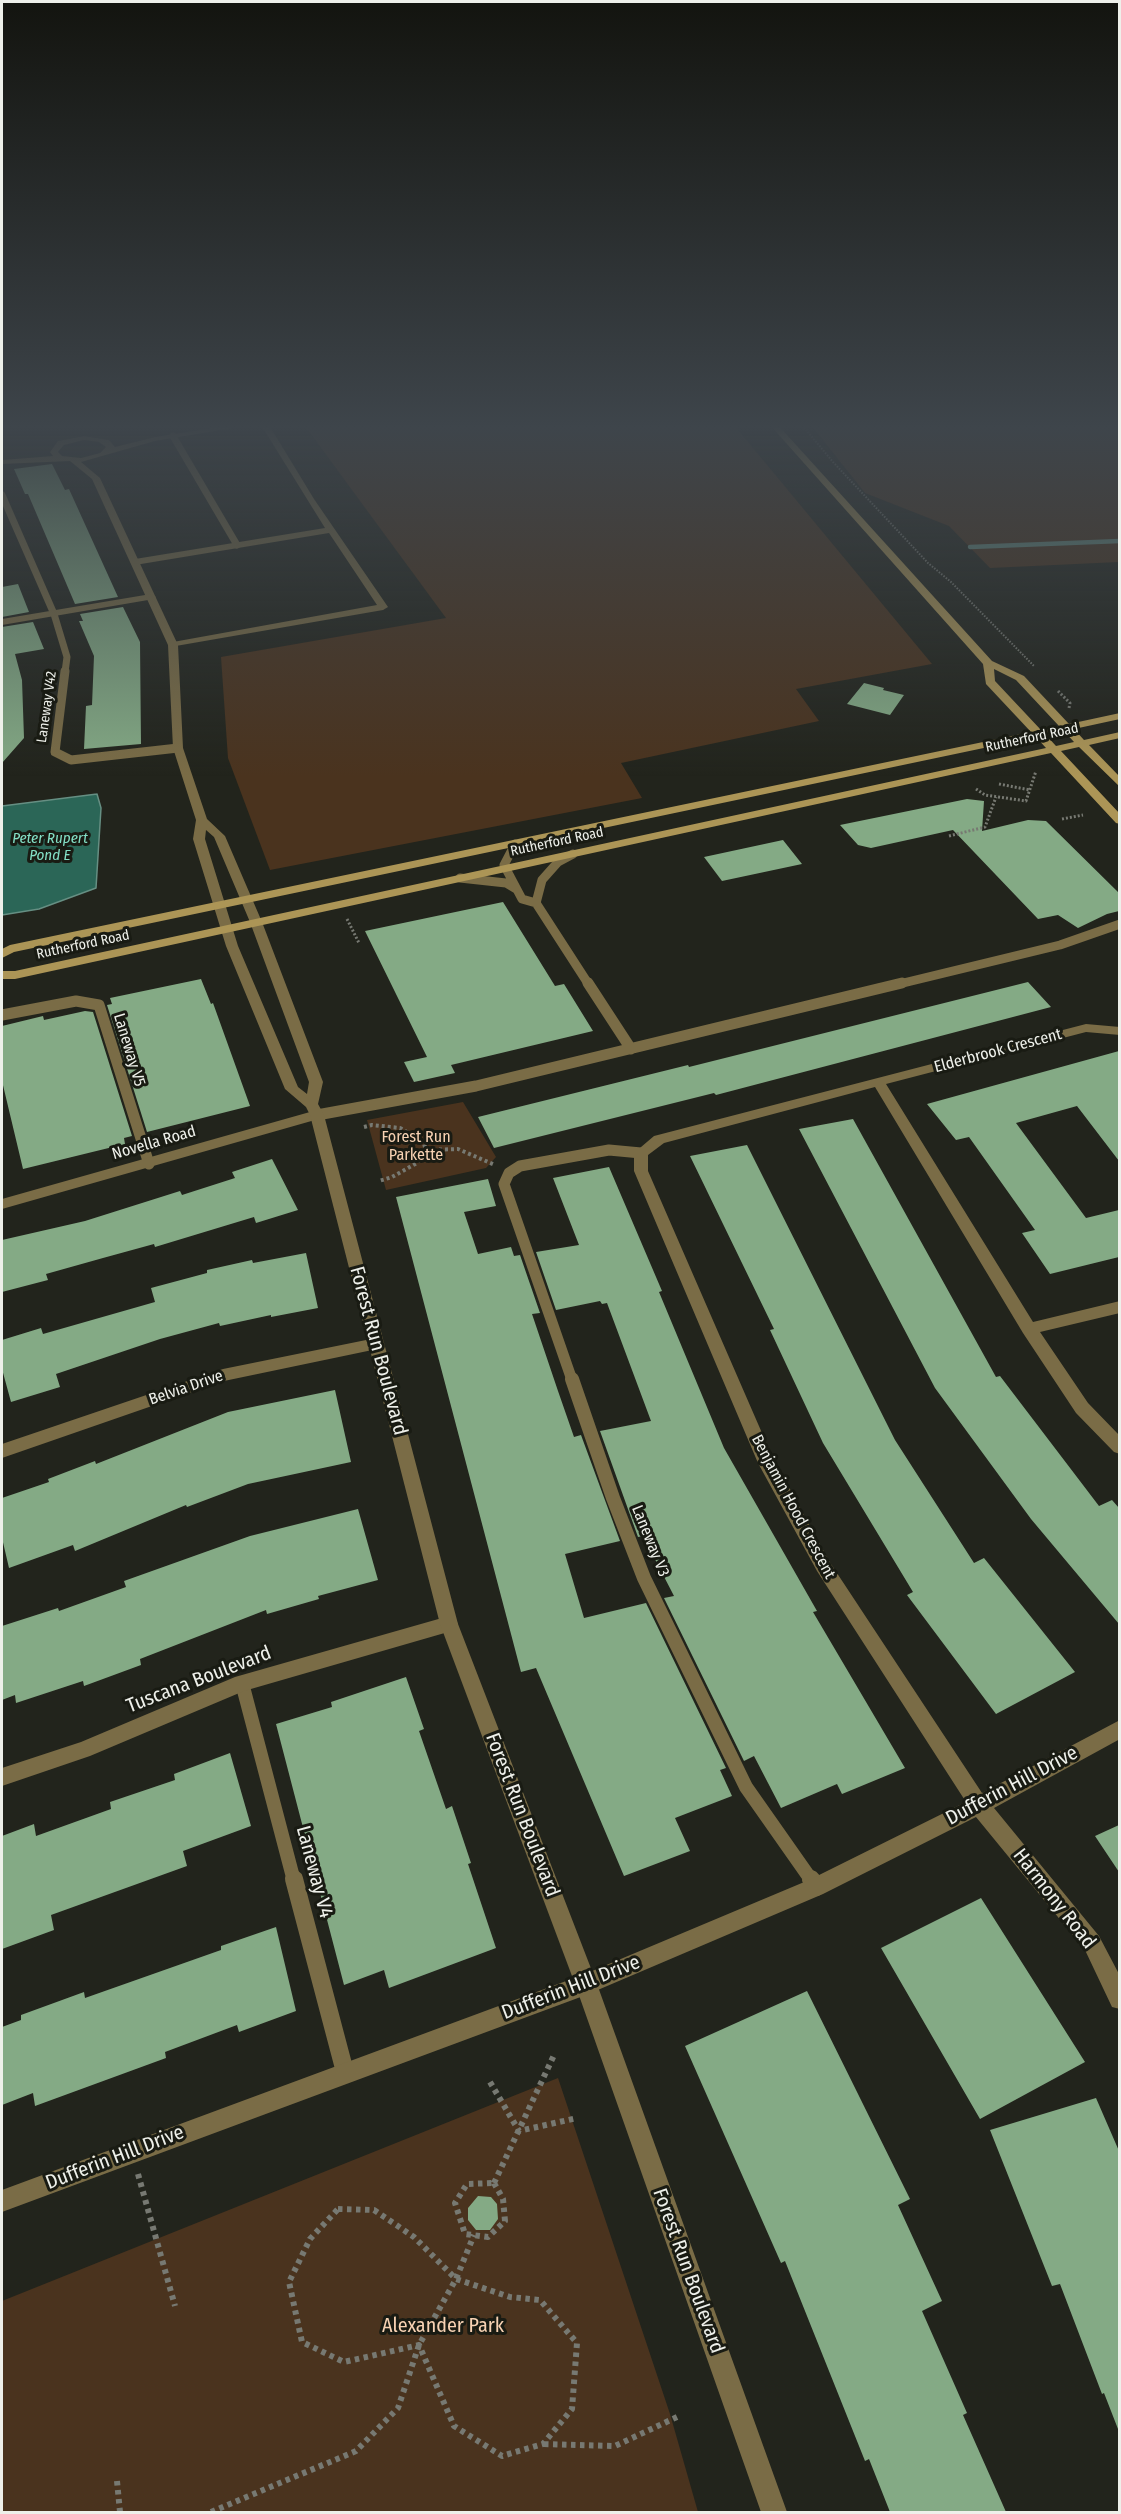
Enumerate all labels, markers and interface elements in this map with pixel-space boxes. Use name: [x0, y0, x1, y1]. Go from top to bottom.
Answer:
street label: Laneway V42: [34, 670, 60, 744]
street label: Rutherford Road: [984, 720, 1080, 756]
street label: Rutherford Road: [509, 824, 605, 860]
water label: Peter Rupert Pond E: [12, 830, 88, 865]
street label: Rutherford Road: [35, 927, 131, 963]
street label: Laneway V5: [109, 1011, 149, 1089]
street label: Elderbrook Crescent: [932, 1025, 1064, 1077]
street label: Novella Road: [110, 1122, 198, 1164]
park label: Forest Run Parkette: [381, 1128, 451, 1166]
street label: Forest Run Boulevard: [344, 1264, 412, 1438]
street label: Belvia Drive: [146, 1366, 226, 1410]
street label: Benjamin Hood Crescent: [747, 1432, 839, 1582]
street label: Laneway V3: [627, 1503, 673, 1579]
street label: Tuscana Boulevard: [123, 1641, 275, 1719]
street label: Forest Run Boulevard: [480, 1730, 564, 1900]
street label: Dufferin Hill Drive: [942, 1741, 1082, 1831]
street label: Laneway V4: [290, 1823, 338, 1921]
street label: Harmony Road: [1008, 1844, 1100, 1954]
street label: Dufferin Hill Drive: [499, 1951, 643, 2025]
street label: Dufferin Hill Drive: [43, 2121, 187, 2195]
street label: Forest Run Boulevard: [647, 2185, 729, 2357]
park label: Alexander Park: [382, 2314, 504, 2338]

